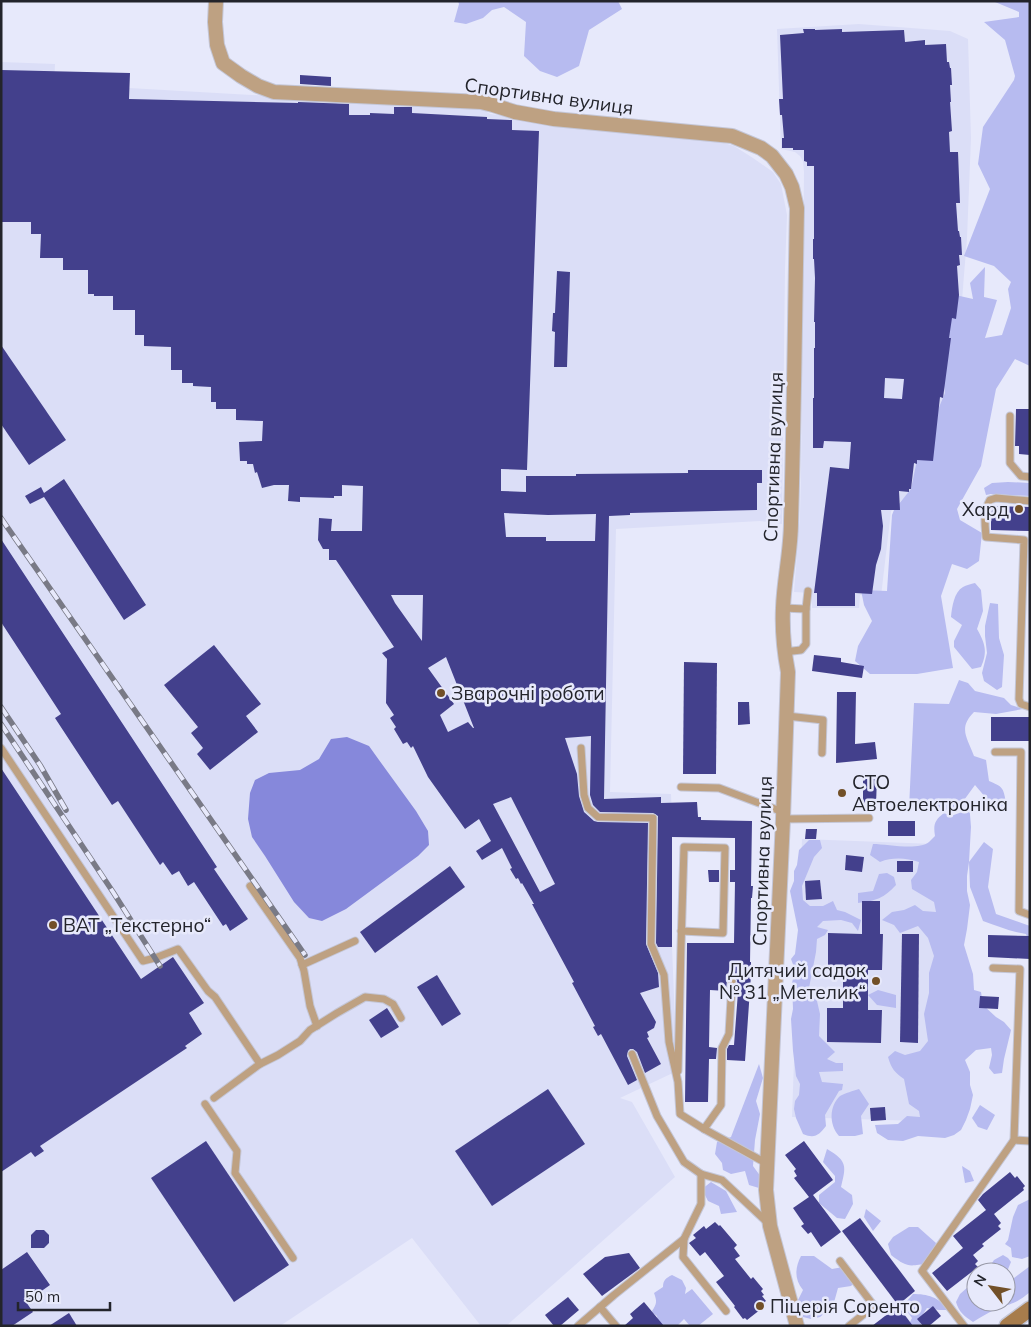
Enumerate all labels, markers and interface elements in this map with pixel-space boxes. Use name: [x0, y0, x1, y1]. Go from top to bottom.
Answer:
street label: Спортивна вулиця: [463, 72, 635, 120]
street label: Спортивна вулиця: [758, 372, 788, 542]
place label: Хард: [962, 497, 1009, 521]
marker: Хард: [1013, 503, 1025, 515]
place label: Зварочні роботи: [451, 681, 605, 705]
marker: Зварочні роботи: [435, 687, 447, 699]
place label: СТО Автоелектроніка: [852, 770, 1008, 816]
street label: Спортивна вулиця: [747, 776, 777, 946]
marker: СТО Автоелектроніка: [836, 787, 848, 799]
place label: ВАТ „Текстерно“: [63, 913, 211, 937]
marker: ВАТ „Текстерно“: [47, 919, 59, 931]
place label: Дитячий садок № 31 „Метелик“: [719, 958, 867, 1004]
marker: Дитячий садок № 31 „Метелик“: [870, 975, 882, 987]
north arrow: [966, 1262, 1016, 1312]
text: N: [969, 1271, 990, 1289]
scale bar: [18, 1280, 110, 1312]
text: 50 m: [25, 1287, 60, 1306]
place label: Піцерія Соренто: [770, 1294, 920, 1318]
marker: Піцерія Соренто: [754, 1300, 766, 1312]

